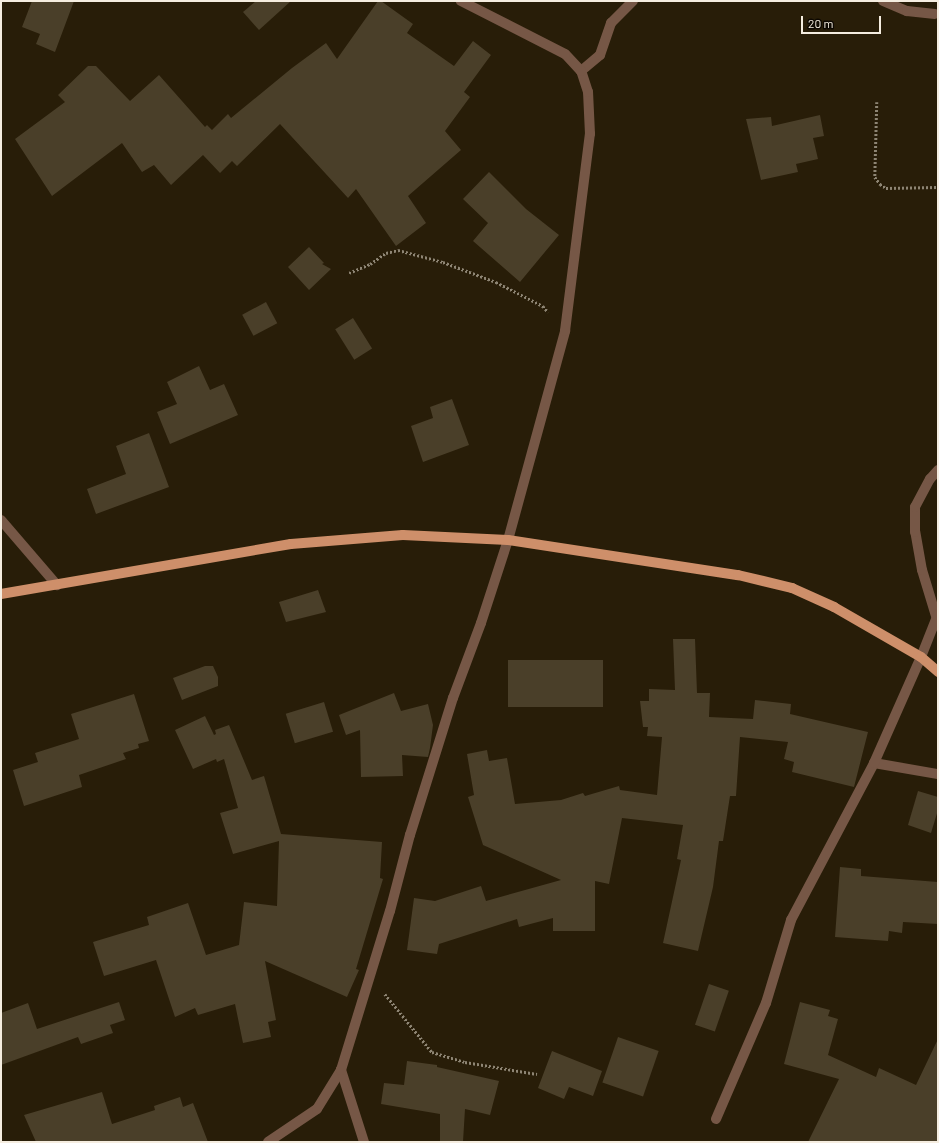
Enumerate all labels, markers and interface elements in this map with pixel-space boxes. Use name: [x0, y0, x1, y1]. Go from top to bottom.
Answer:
scale bar: [803, 8, 883, 34]
text: 20 m: [808, 16, 834, 30]

